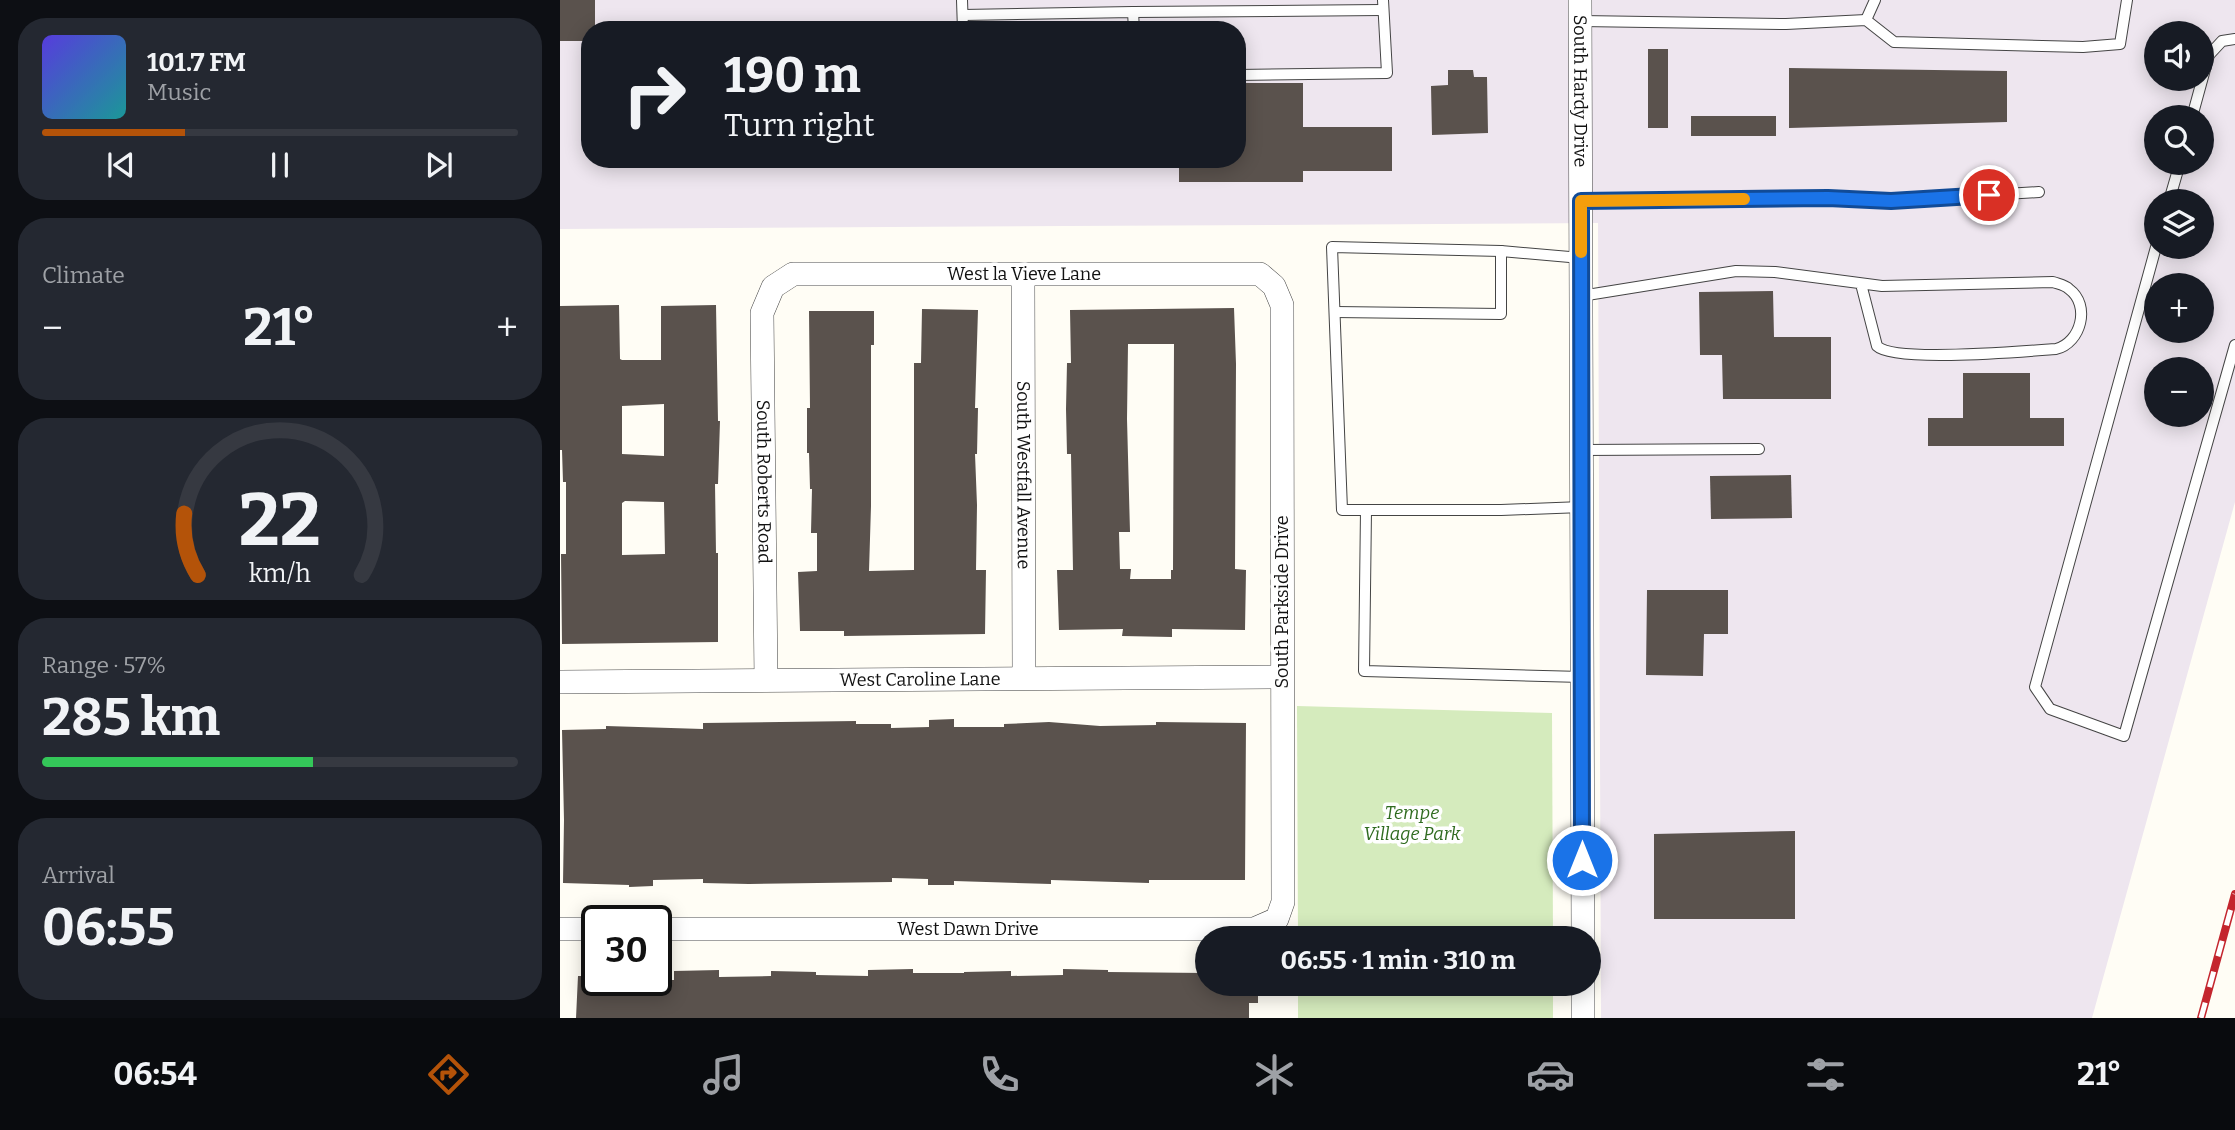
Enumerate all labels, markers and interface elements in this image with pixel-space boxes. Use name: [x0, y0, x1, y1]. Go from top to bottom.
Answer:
street label: South Hardy Drive: [1569, 15, 1592, 167]
map controls: [2144, 21, 2214, 427]
button: sound: [2144, 21, 2214, 91]
text: 190 m: [724, 46, 861, 105]
text: 101.7 FM: [147, 47, 246, 78]
icon: right: [609, 49, 700, 140]
text: Music: [147, 78, 211, 106]
button: search: [2144, 105, 2214, 175]
text: Turn right: [724, 106, 875, 144]
icon: previous: [102, 146, 140, 184]
icon: pause: [261, 146, 299, 184]
icon: next: [420, 146, 458, 184]
pin: [1959, 165, 2019, 225]
icon: arrive: [1970, 176, 2008, 214]
button: layers: [2144, 189, 2214, 259]
text: Climate: [42, 261, 125, 289]
street label: West la Vieve Lane: [947, 263, 1101, 285]
button: +: [2144, 273, 2214, 343]
text: 21°: [243, 296, 316, 359]
text: −: [42, 305, 63, 351]
text: +: [496, 305, 518, 351]
button: −: [2144, 357, 2214, 427]
street label: South Westfall Avenue: [1012, 381, 1035, 569]
street label: South Roberts Road: [752, 399, 776, 564]
text: 22: [239, 477, 321, 564]
street label: South Parkside Drive: [1271, 515, 1293, 689]
text: km/h: [249, 559, 311, 589]
text: Range · 57%: [42, 651, 166, 679]
street label: West Caroline Lane: [839, 668, 1001, 691]
text: 285 km: [42, 686, 220, 749]
park label: Tempe Village Park: [1363, 802, 1461, 845]
position arrow: [1545, 823, 1619, 897]
text: Arrival: [42, 861, 115, 889]
text: 06:55: [42, 896, 175, 959]
speed limit sign: 30: [581, 905, 672, 996]
street label: West Dawn Drive: [897, 918, 1039, 940]
text: 06:55 · 1 min · 310 m: [1280, 945, 1516, 976]
icon: directions: [424, 1050, 473, 1099]
icon: music: [699, 1050, 748, 1099]
icon: phone: [975, 1050, 1024, 1099]
icon: climate: [1250, 1050, 1299, 1099]
icon: car: [1526, 1050, 1575, 1099]
icon: filters: [1801, 1050, 1850, 1099]
text: 06:54: [113, 1055, 197, 1093]
text: 21°: [2077, 1055, 2122, 1093]

